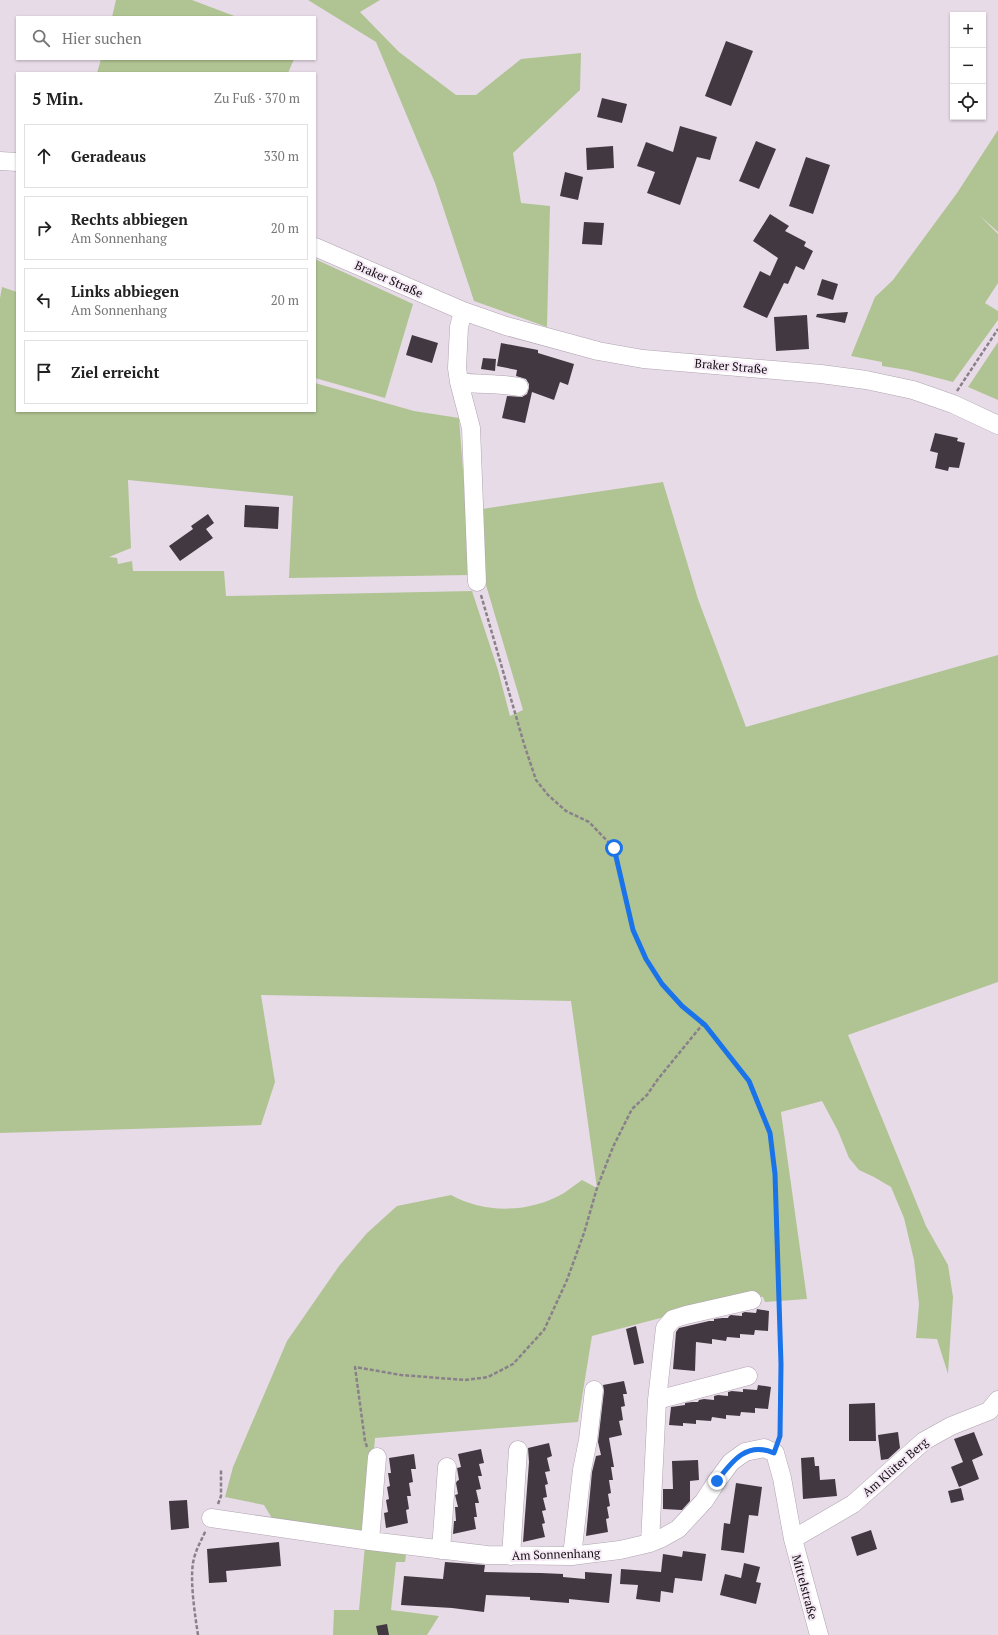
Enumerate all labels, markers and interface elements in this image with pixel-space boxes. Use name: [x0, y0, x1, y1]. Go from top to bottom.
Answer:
map controls: [950, 12, 986, 120]
button: +: [950, 12, 986, 48]
search box: [16, 16, 316, 60]
icon: search: [30, 27, 52, 49]
text: Hier suchen: [62, 28, 142, 48]
button: −: [950, 48, 986, 84]
button: locate: [950, 84, 986, 120]
text: 5 Min.: [32, 87, 84, 110]
text: Zu Fuß · 370 m: [214, 89, 300, 107]
icon: ahead: [33, 145, 55, 167]
text: Geradeaus: [71, 146, 146, 166]
text: 330 m: [264, 147, 299, 165]
text: Rechts abbiegen: [71, 209, 188, 229]
icon: right: [33, 217, 55, 239]
text: 20 m: [271, 219, 299, 237]
text: Am Sonnenhang: [71, 229, 167, 247]
street label: Braker Straße: [353, 257, 425, 301]
text: Links abbiegen: [71, 281, 179, 301]
icon: left: [33, 289, 55, 311]
text: 20 m: [271, 291, 299, 309]
text: Am Sonnenhang: [71, 301, 167, 319]
street label: Braker Straße: [694, 355, 768, 377]
icon: arrive: [33, 361, 55, 383]
text: Ziel erreicht: [71, 362, 159, 382]
route start: [605, 839, 623, 857]
street label: Am Klüter Berg: [859, 1434, 931, 1500]
route end: [708, 1472, 726, 1490]
street label: Am Sonnenhang: [512, 1545, 601, 1563]
street label: Mittelstraße: [789, 1553, 821, 1621]

